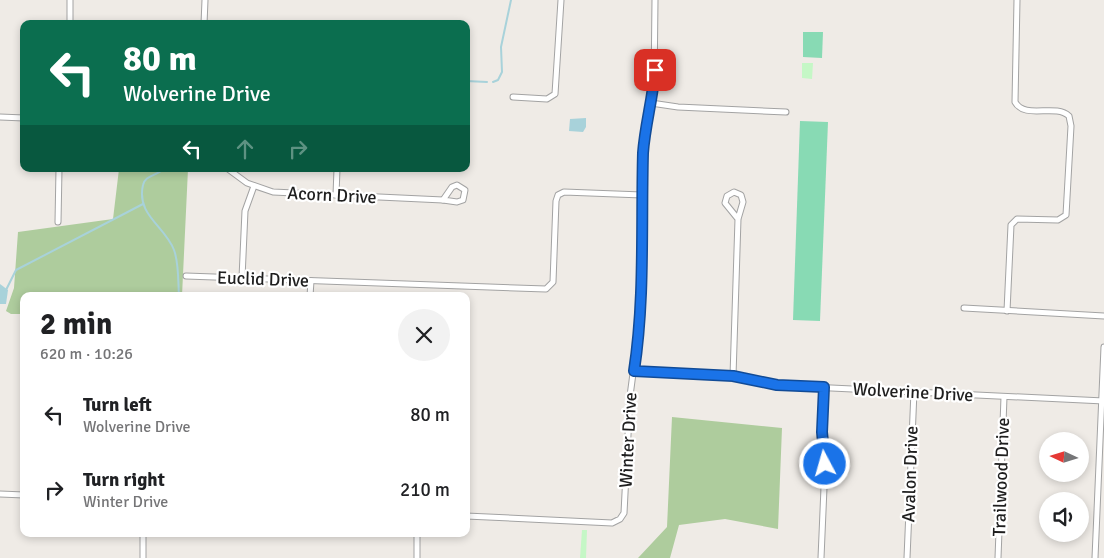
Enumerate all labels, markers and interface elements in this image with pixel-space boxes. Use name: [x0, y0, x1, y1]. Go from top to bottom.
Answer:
text: 80 m: [123, 37, 197, 80]
icon: left: [40, 40, 105, 105]
pin: [634, 49, 676, 91]
icon: arrive: [641, 56, 669, 84]
text: Wolverine Drive: [123, 80, 271, 107]
icon: left: [178, 135, 206, 163]
icon: ahead: [231, 135, 259, 163]
icon: right: [284, 135, 312, 163]
street label: Acorn Drive: [287, 182, 377, 208]
street label: Euclid Drive: [217, 266, 309, 292]
text: 2 min: [40, 306, 112, 343]
button: close: [398, 309, 450, 361]
text: 620 m · 10:26: [40, 344, 133, 364]
street label: Wolverine Drive: [852, 378, 974, 406]
street label: Winter Drive: [615, 391, 641, 489]
text: Turn left: [83, 393, 152, 417]
icon: left: [40, 401, 68, 429]
text: 80 m: [410, 403, 450, 427]
text: Wolverine Drive: [83, 417, 190, 437]
street label: Trailwood Drive: [988, 417, 1014, 537]
street label: Avalon Drive: [897, 425, 923, 523]
north arrow: [1039, 432, 1089, 482]
map controls: [1039, 432, 1089, 542]
position arrow: [798, 437, 850, 489]
text: Turn right: [83, 468, 165, 492]
icon: right: [40, 476, 68, 504]
text: 210 m: [400, 478, 450, 502]
text: Winter Drive: [83, 492, 168, 512]
button: sound: [1039, 492, 1089, 542]

